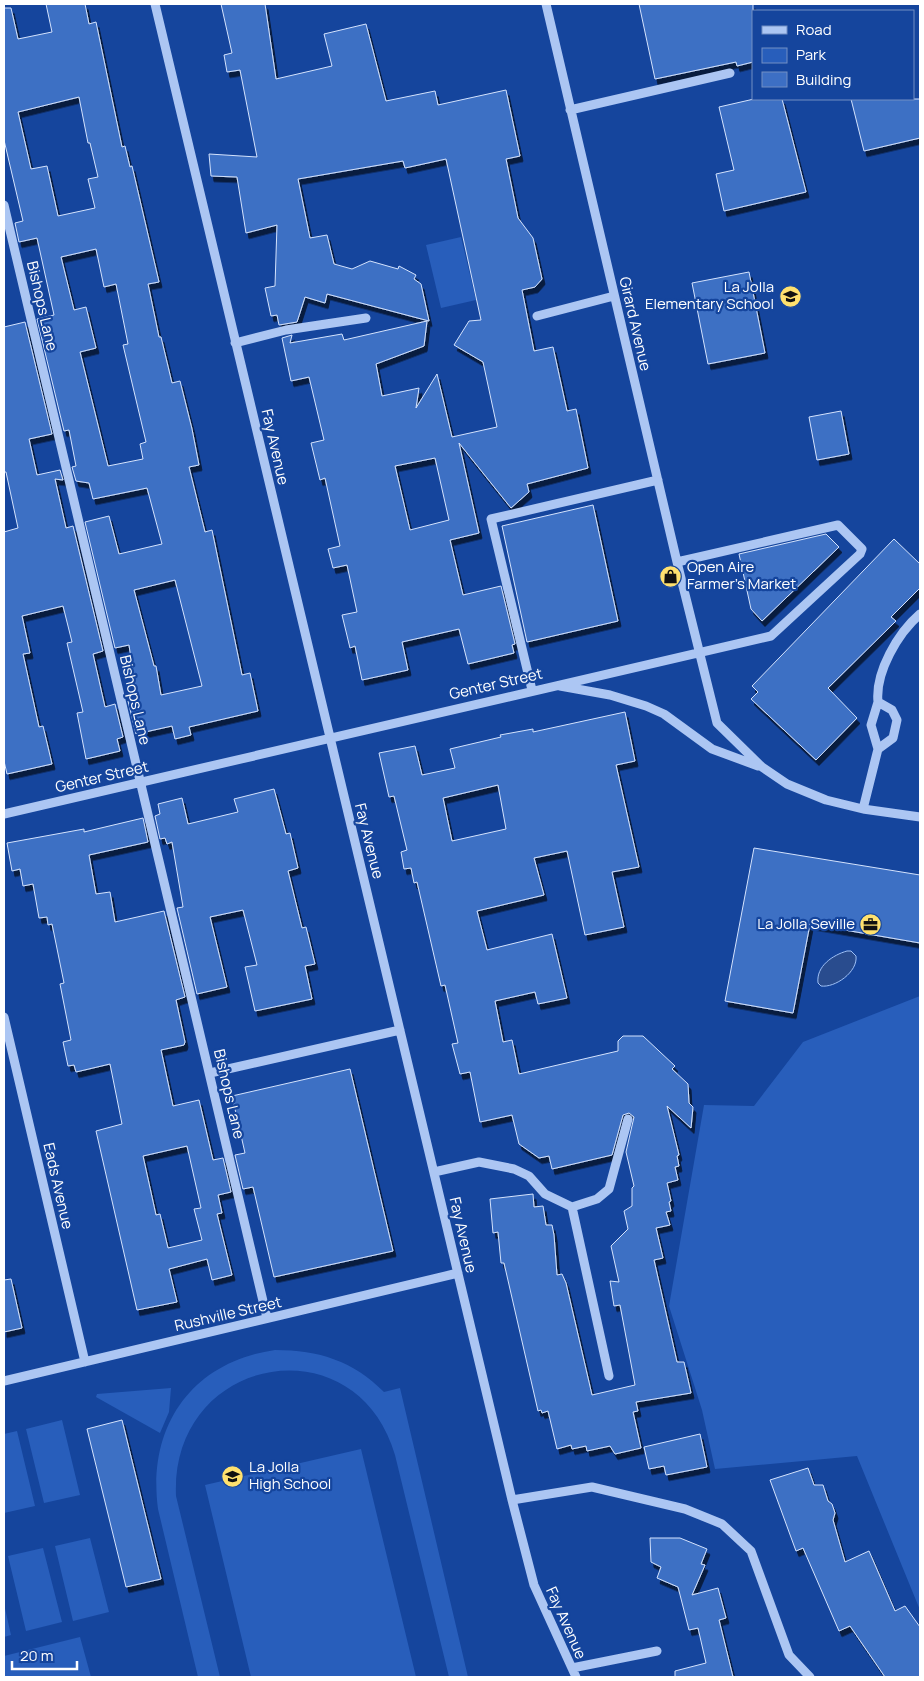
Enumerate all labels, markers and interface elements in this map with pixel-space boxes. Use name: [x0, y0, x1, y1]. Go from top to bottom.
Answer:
legend: [752, 10, 914, 100]
text: Road: [796, 19, 832, 40]
text: Park: [796, 44, 826, 65]
text: Building: [796, 69, 851, 90]
street label: Bishops Lane: [22, 259, 63, 353]
street label: Girard Avenue: [614, 275, 657, 373]
place label: La Jolla Elementary School: [645, 276, 774, 314]
school or university icon: La Jolla Elementary School: [778, 284, 802, 308]
street label: Fay Avenue: [257, 407, 294, 487]
place label: Open Aire Farmer’s Market: [687, 556, 796, 594]
shop icon: Open Aire Farmer’s Market: [659, 564, 683, 588]
street label: Bishops Lane: [115, 653, 156, 747]
street label: Genter Street: [447, 663, 545, 704]
street label: Genter Street: [53, 756, 151, 797]
street label: Fay Avenue: [350, 801, 389, 881]
office icon: La Jolla Seville: [859, 912, 883, 936]
place label: La Jolla Seville: [757, 913, 855, 934]
street label: Bishops Lane: [209, 1047, 250, 1141]
street label: Eads Avenue: [38, 1141, 79, 1231]
street label: Fay Avenue: [445, 1195, 482, 1275]
street label: Rushville Street: [172, 1291, 283, 1336]
place label: La Jolla High School: [249, 1456, 331, 1494]
school or university icon: La Jolla High School: [221, 1464, 245, 1488]
street label: Fay Avenue: [541, 1583, 592, 1663]
scale bar: [12, 1638, 78, 1670]
text: 20 m: [20, 1645, 53, 1666]

